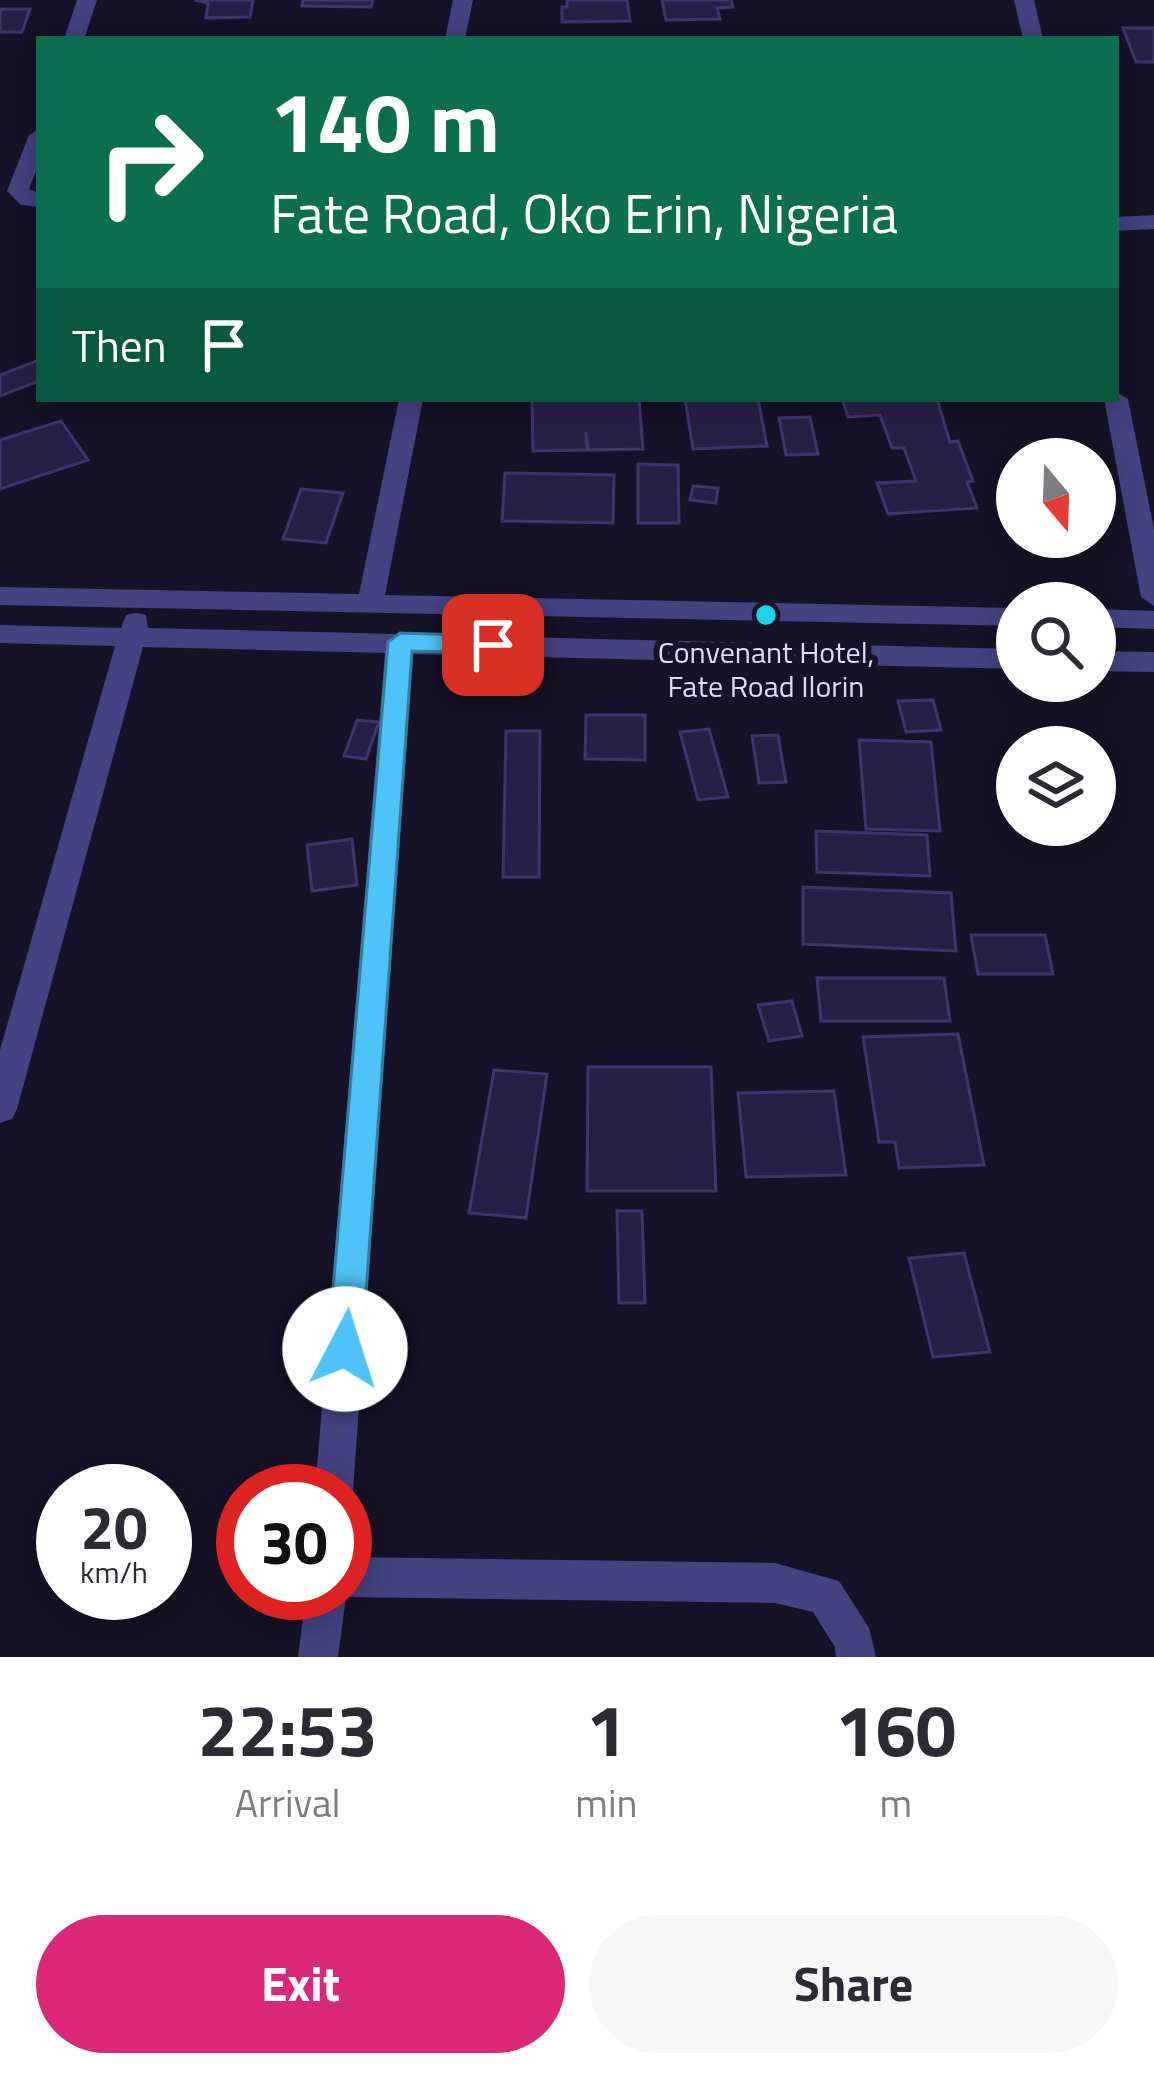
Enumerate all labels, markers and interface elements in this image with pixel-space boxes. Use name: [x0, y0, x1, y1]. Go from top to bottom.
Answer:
text: 140 m: [270, 57, 500, 185]
icon: right: [72, 84, 228, 240]
text: Fate Road, Oko Erin, Nigeria: [270, 172, 898, 254]
text: Then: [72, 311, 167, 379]
icon: arrive: [191, 312, 257, 378]
north arrow: [996, 438, 1116, 558]
map controls: [996, 438, 1116, 846]
button: search: [996, 582, 1116, 702]
pin: [442, 594, 544, 696]
marker: Convenant Hotel, Fate Road Ilorin: [753, 602, 779, 628]
icon: arrive: [460, 612, 526, 678]
place label: Convenant Hotel, Fate Road Ilorin: [658, 629, 874, 709]
button: layers: [996, 726, 1116, 846]
position arrow: [282, 1286, 408, 1412]
speed limit sign: 30: [216, 1464, 372, 1620]
text: 20: [80, 1481, 148, 1572]
text: km/h: [80, 1549, 148, 1595]
text: 22:53: [198, 1674, 378, 1784]
text: 1: [586, 1674, 627, 1784]
text: 160: [835, 1674, 956, 1784]
text: Arrival: [235, 1773, 341, 1832]
text: min: [575, 1773, 637, 1832]
text: m: [879, 1773, 912, 1832]
button: Exit: [36, 1915, 565, 2053]
button: Share: [589, 1915, 1118, 2053]

